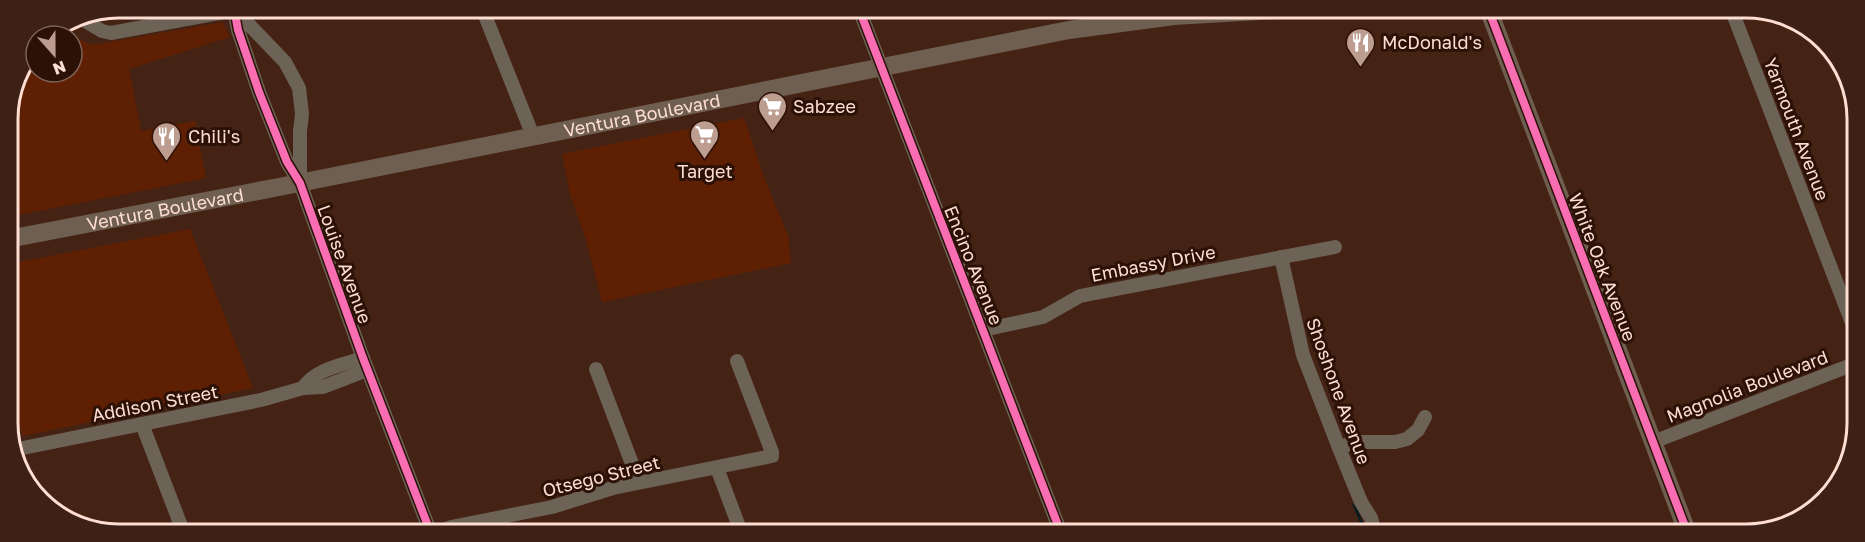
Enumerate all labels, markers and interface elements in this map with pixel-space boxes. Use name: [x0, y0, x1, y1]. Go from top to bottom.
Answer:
north arrow: [24, 24, 84, 84]
restaurant icon: McDonald's: [1345, 26, 1377, 68]
place label: McDonald's: [1382, 31, 1482, 53]
street label: Yarmouth Avenue: [1760, 54, 1834, 204]
text: N: [50, 56, 69, 80]
street label: Ventura Boulevard: [562, 89, 722, 141]
supermarket icon: Sabzee: [756, 90, 788, 132]
place label: Sabzee: [793, 95, 856, 117]
supermarket icon: Target: [689, 118, 721, 160]
restaurant icon: Chili's: [151, 120, 183, 162]
place label: Chili's: [188, 125, 240, 147]
place label: Target: [677, 160, 733, 182]
street label: Ventura Boulevard: [85, 183, 245, 235]
street label: White Oak Avenue: [1565, 190, 1641, 344]
street label: Louise Avenue: [313, 202, 377, 326]
street label: Encino Avenue: [940, 202, 1008, 328]
street label: Embassy Drive: [1089, 240, 1217, 286]
street label: Shoshone Avenue: [1302, 315, 1376, 467]
street label: Magnolia Boulevard: [1663, 345, 1831, 427]
street label: Addison Street: [90, 380, 220, 426]
street label: Otsego Street: [540, 451, 662, 501]

